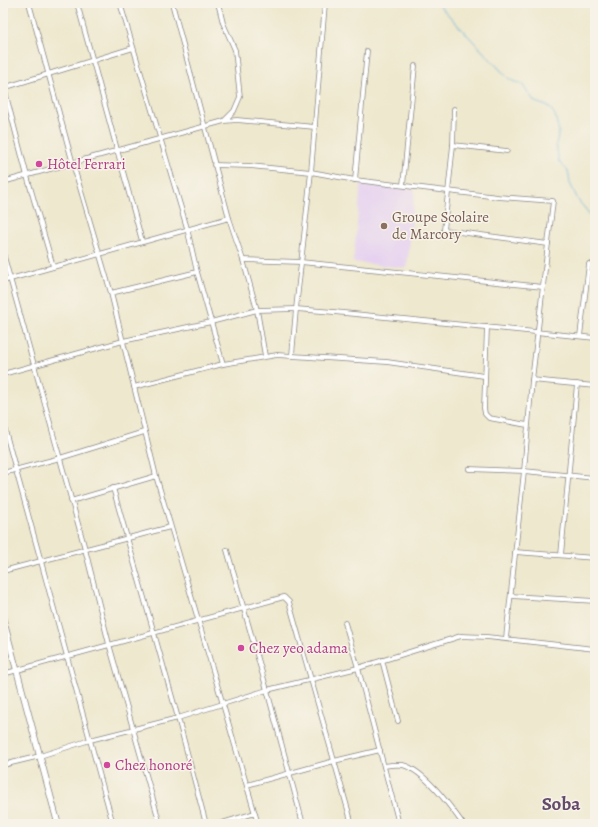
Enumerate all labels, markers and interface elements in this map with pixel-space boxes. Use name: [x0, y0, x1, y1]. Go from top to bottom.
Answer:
place label: Hôtel Ferrari: [47, 154, 126, 174]
marker: Hôtel Ferrari: [34, 159, 44, 169]
place label: Groupe Scolaire de Marcory: [392, 207, 489, 244]
marker: Groupe Scolaire de Marcory: [379, 221, 389, 231]
place label: Chez yeo adama: [249, 638, 348, 658]
marker: Chez yeo adama: [236, 643, 246, 653]
place label: Chez honoré: [115, 755, 193, 775]
marker: Chez honoré: [102, 760, 112, 770]
district label: Soba: [542, 791, 581, 817]

